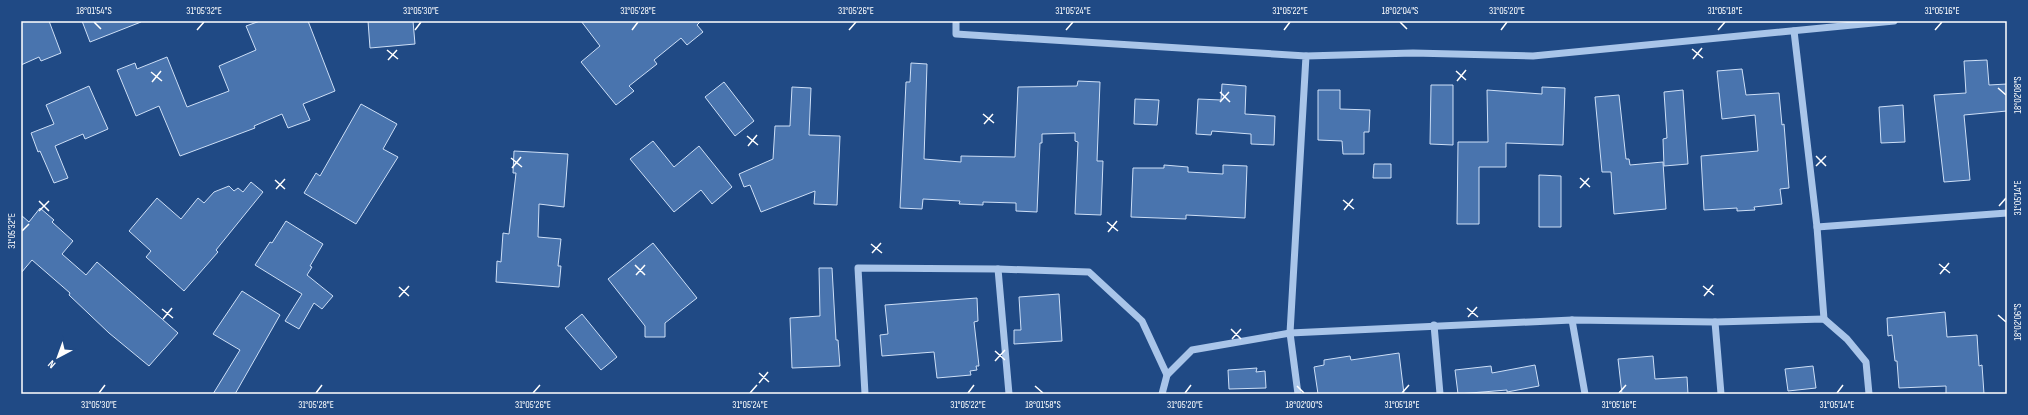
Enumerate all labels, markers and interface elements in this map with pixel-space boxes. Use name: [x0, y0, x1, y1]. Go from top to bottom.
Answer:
text: 18°01'54"S: [76, 5, 112, 17]
text: 31°05'32"E: [186, 5, 222, 17]
text: 31°05'30"E: [403, 5, 439, 17]
text: 31°05'28"E: [620, 5, 656, 17]
text: 31°05'26"E: [838, 5, 874, 17]
text: 31°05'24"E: [1055, 5, 1091, 17]
text: 31°05'22"E: [1272, 5, 1308, 17]
text: 18°02'04"S: [1382, 5, 1418, 17]
text: 31°05'20"E: [1489, 5, 1525, 17]
text: 31°05'18"E: [1707, 5, 1743, 17]
text: 31°05'16"E: [1924, 5, 1960, 17]
text: 18°02'08"S: [2012, 77, 2024, 113]
text: 31°05'14"E: [2012, 181, 2024, 215]
text: 31°05'32"E: [6, 213, 18, 249]
text: 18°02'06"S: [2012, 304, 2024, 340]
north arrow: [38, 337, 78, 377]
text: N: [45, 357, 58, 371]
text: 31°05'30"E: [81, 399, 117, 411]
text: 31°05'28"E: [298, 399, 334, 411]
text: 31°05'26"E: [515, 399, 551, 411]
text: 31°05'24"E: [732, 399, 768, 411]
text: 31°05'22"E: [950, 399, 986, 411]
text: 18°01'58"S: [1025, 399, 1061, 411]
text: 31°05'20"E: [1167, 399, 1203, 411]
text: 18°02'00"S: [1286, 399, 1322, 411]
text: 31°05'18"E: [1384, 399, 1420, 411]
text: 31°05'16"E: [1601, 399, 1637, 411]
text: 31°05'14"E: [1820, 399, 1854, 411]

